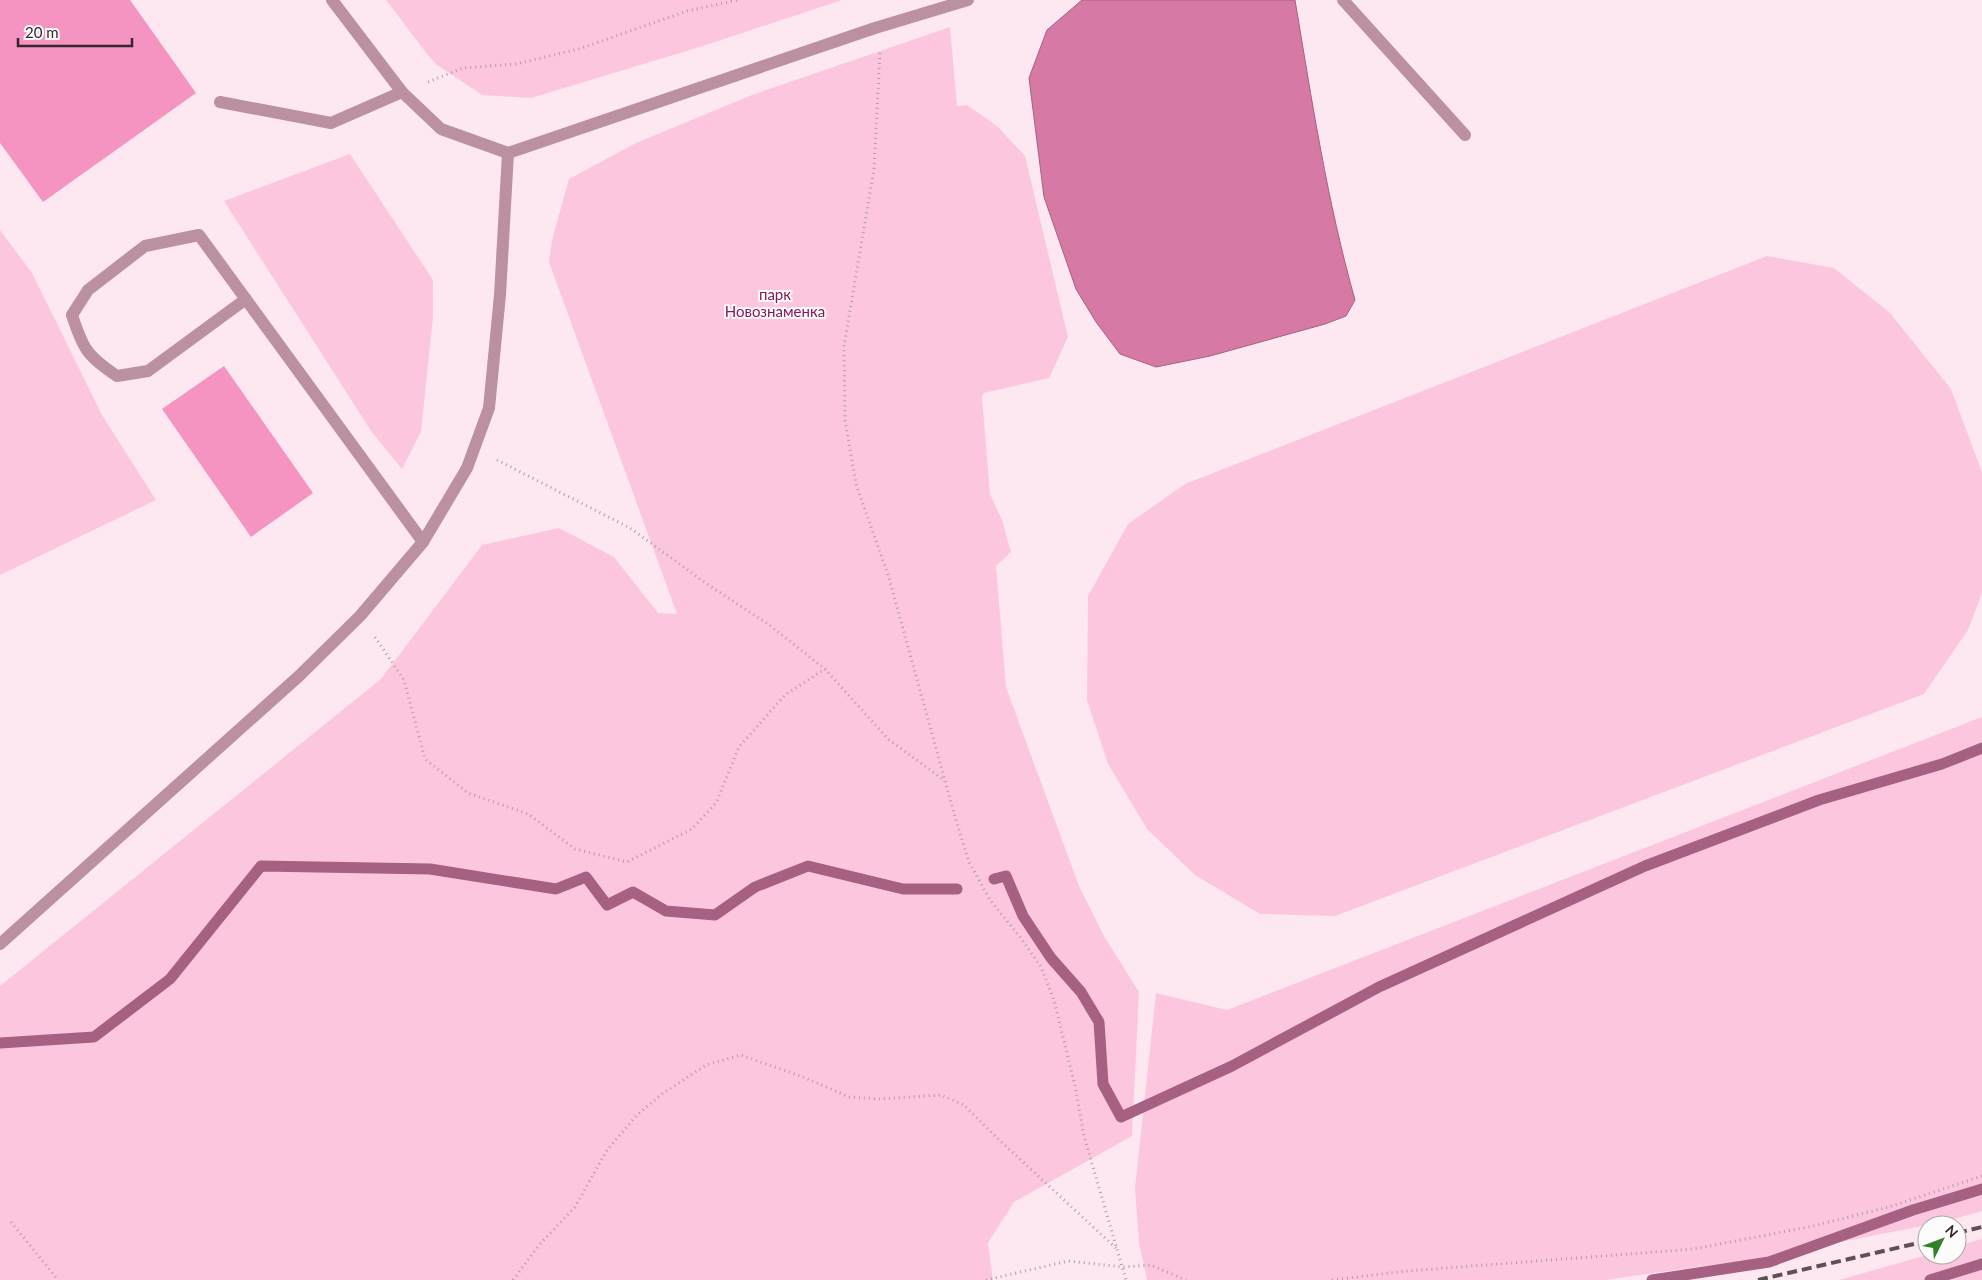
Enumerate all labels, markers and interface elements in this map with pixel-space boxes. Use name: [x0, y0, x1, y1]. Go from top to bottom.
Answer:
scale bar: [18, 15, 131, 47]
text: 20 m: [25, 23, 59, 41]
park label: парк Новознаменка: [725, 285, 825, 320]
north arrow: [1917, 1215, 1967, 1265]
text: N: [1942, 1221, 1962, 1241]

